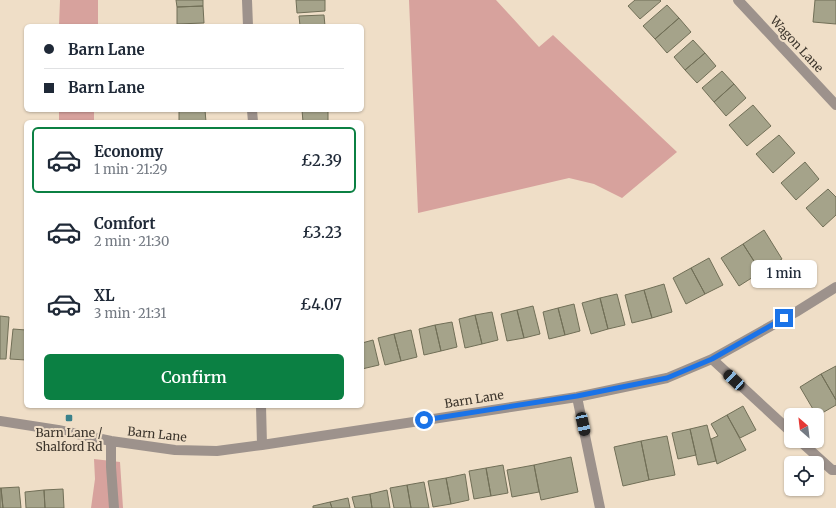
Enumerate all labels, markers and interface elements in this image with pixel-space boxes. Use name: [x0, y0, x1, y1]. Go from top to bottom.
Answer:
street label: Wagon Lane: [767, 12, 827, 75]
text: Barn Lane: [68, 40, 145, 59]
text: Barn Lane: [68, 78, 145, 97]
icon: car: [46, 142, 82, 178]
text: Economy: [94, 142, 163, 161]
text: £2.39: [301, 151, 342, 170]
text: 1 min · 21:29: [94, 161, 167, 178]
icon: car: [46, 214, 82, 250]
text: Comfort: [94, 214, 155, 233]
text: £3.23: [302, 223, 342, 242]
text: 2 min · 21:30: [94, 233, 170, 250]
callout: 1 min: [751, 260, 817, 288]
text: 1 min: [767, 265, 801, 282]
icon: car: [46, 286, 82, 322]
text: XL: [94, 286, 115, 305]
text: £4.07: [300, 295, 342, 314]
text: 3 min · 21:31: [94, 305, 166, 322]
route end: [775, 309, 793, 327]
button: Confirm: [44, 354, 344, 400]
car: [721, 367, 747, 393]
street label: Barn Lane: [443, 387, 505, 411]
north arrow: [784, 408, 824, 448]
map controls: [784, 408, 824, 496]
route start: [415, 411, 433, 429]
car: [575, 411, 591, 437]
marker: Barn Lane / Shalford Rd: [64, 413, 74, 423]
street label: Barn Lane: [127, 423, 187, 445]
place label: Barn Lane / Shalford Rd: [35, 425, 103, 454]
button: locate: [784, 456, 824, 496]

